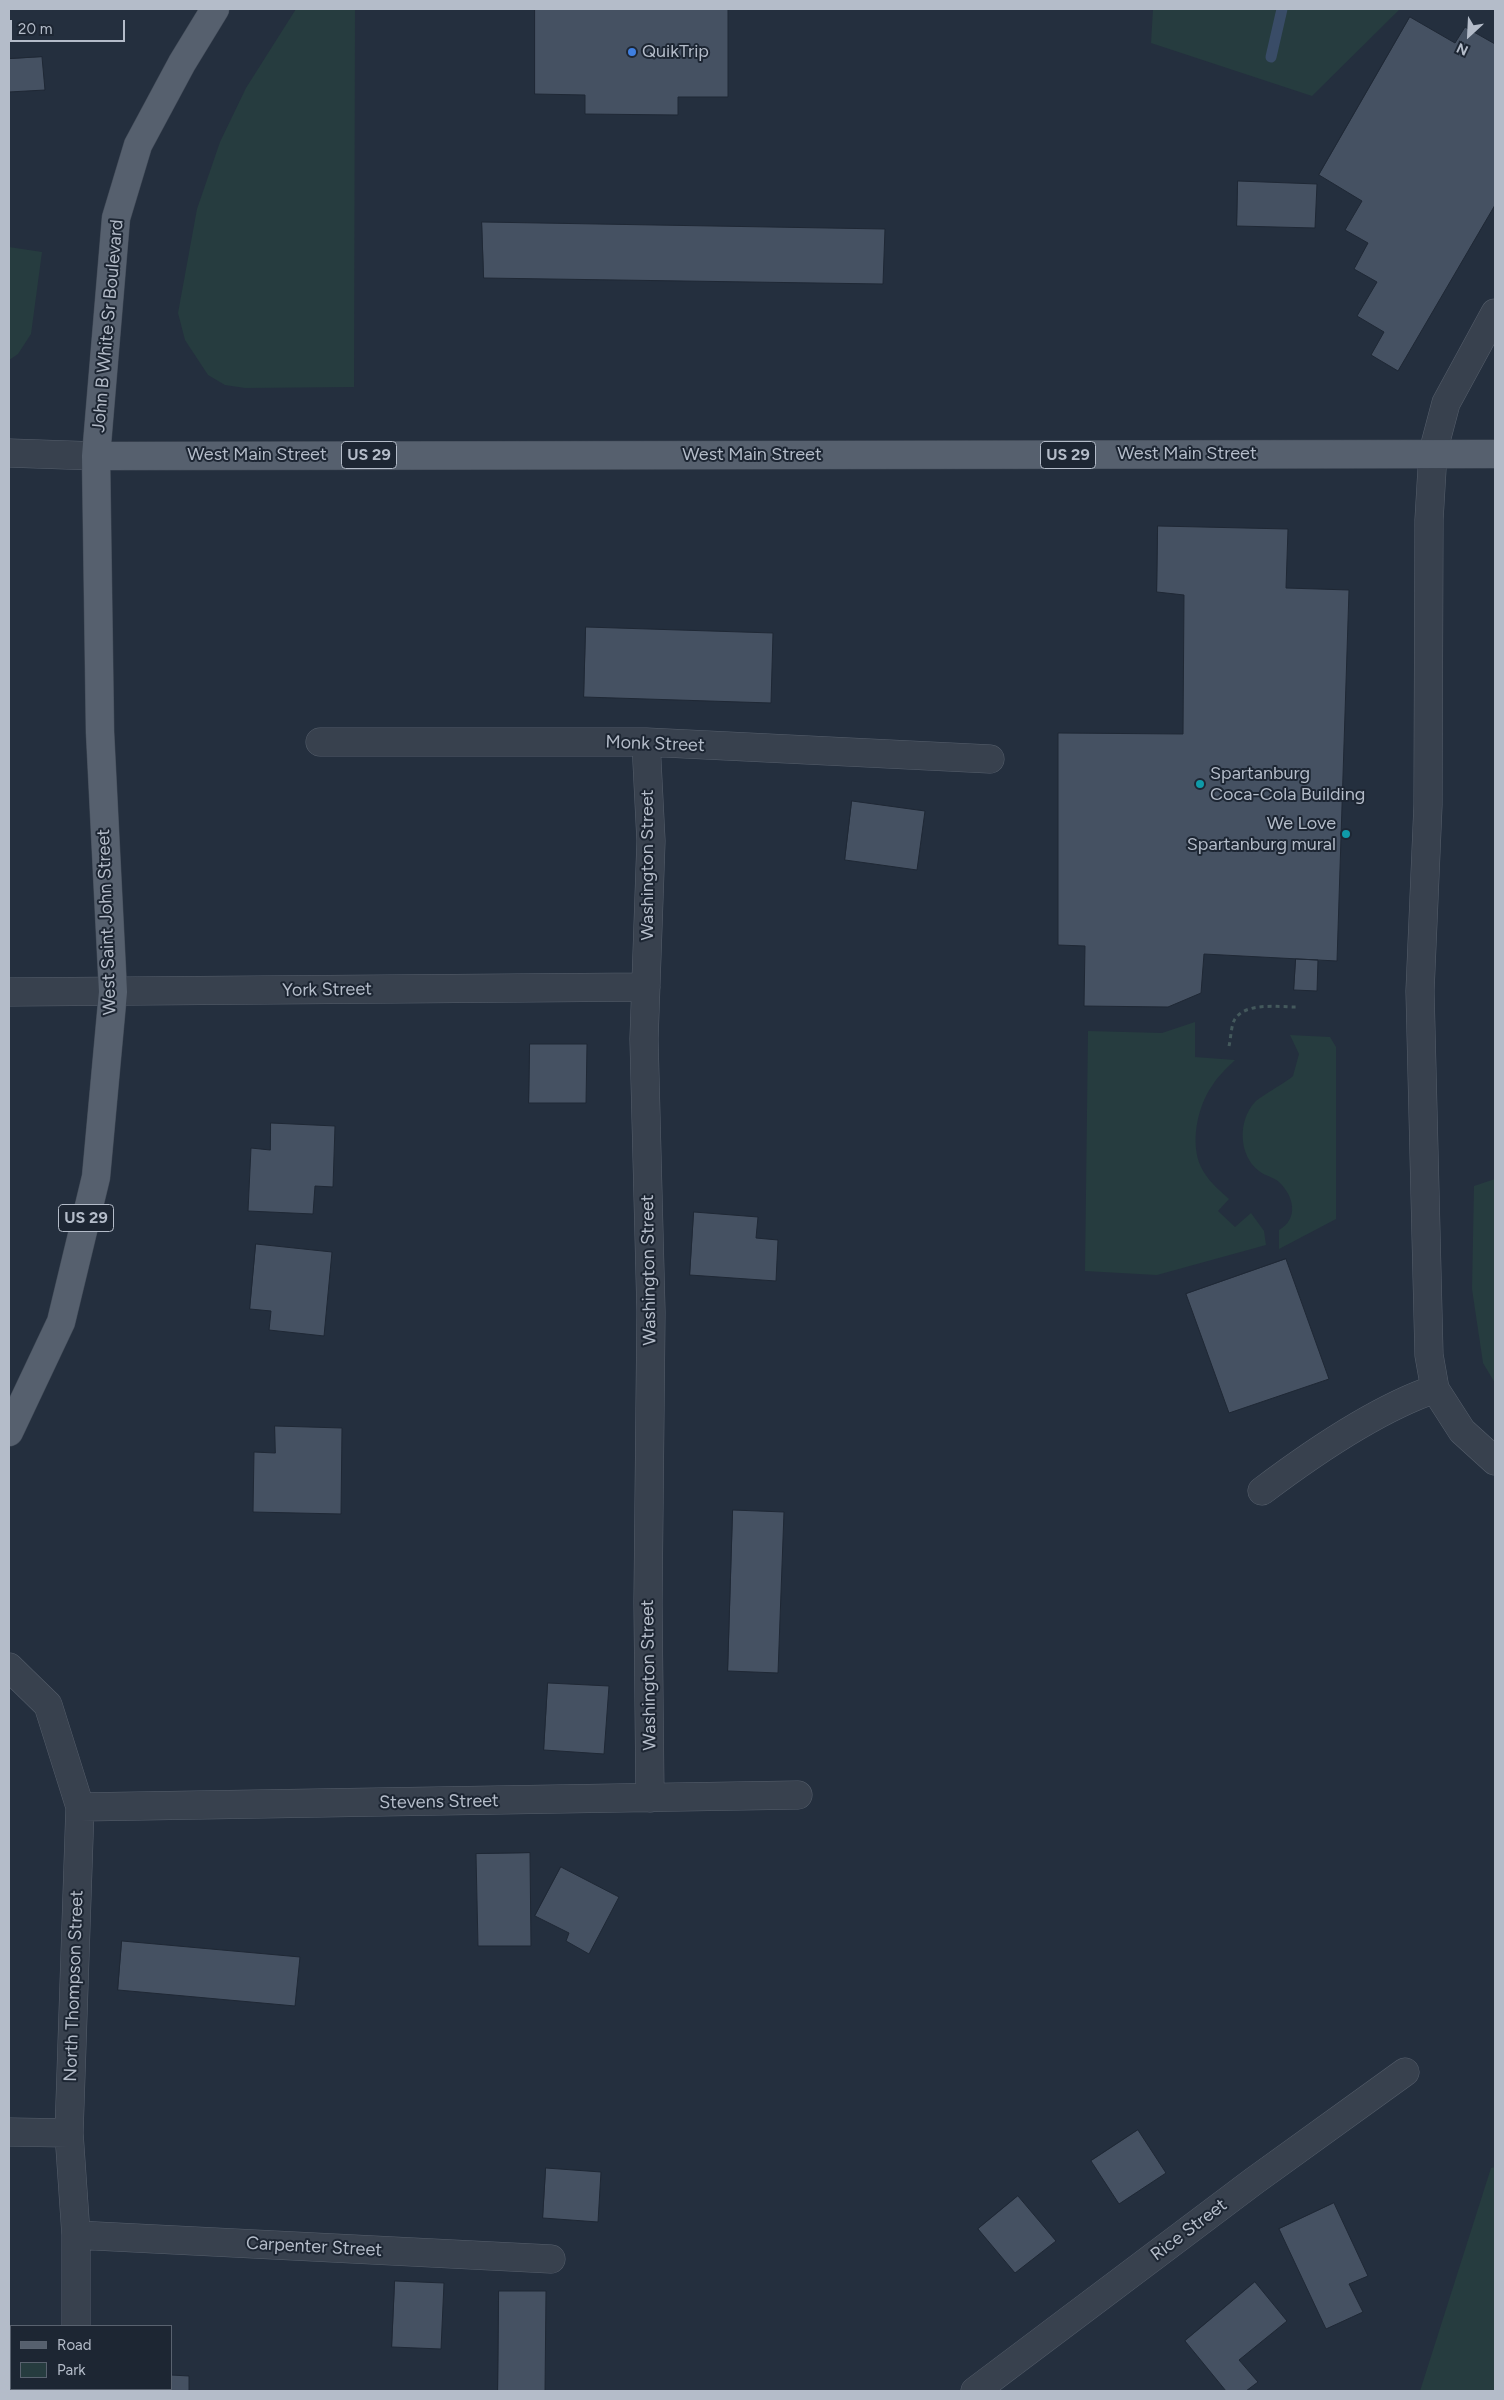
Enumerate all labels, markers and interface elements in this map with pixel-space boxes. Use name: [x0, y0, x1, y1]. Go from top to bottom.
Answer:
scale bar: [12, 10, 128, 42]
north arrow: [1444, 10, 1494, 60]
text: 20 m: [18, 20, 52, 38]
text: N: [1454, 39, 1471, 59]
place label: QuikTrip: [642, 41, 709, 63]
marker: QuikTrip: [626, 46, 638, 58]
street label: John B White Sr Boulevard: [88, 219, 128, 433]
road number: US 29: [342, 442, 396, 468]
road number: US 29: [1040, 442, 1096, 468]
street label: West Main Street: [1117, 443, 1257, 465]
street label: West Main Street: [187, 444, 327, 466]
street label: West Main Street: [682, 444, 822, 466]
street label: Monk Street: [605, 731, 705, 757]
place label: Spartanburg Coca-Cola Building: [1210, 763, 1365, 806]
marker: Spartanburg Coca-Cola Building: [1194, 778, 1206, 790]
street label: Washington Street: [637, 789, 659, 941]
place label: We Love Spartanburg mural: [1187, 813, 1336, 856]
street label: West Saint John Street: [93, 828, 121, 1016]
marker: We Love Spartanburg mural: [1340, 828, 1352, 840]
street label: York Street: [282, 978, 372, 1002]
street label: Washington Street: [637, 1194, 661, 1346]
road number: US 29: [58, 1204, 114, 1232]
street label: Washington Street: [637, 1599, 661, 1751]
street label: Stevens Street: [379, 1790, 499, 1814]
street label: North Thompson Street: [60, 1890, 88, 2082]
street label: Rice Street: [1147, 2194, 1231, 2266]
street label: Carpenter Street: [245, 2233, 383, 2261]
legend: [10, 2325, 172, 2390]
text: Road: [57, 2336, 92, 2354]
text: Park: [57, 2361, 86, 2379]

